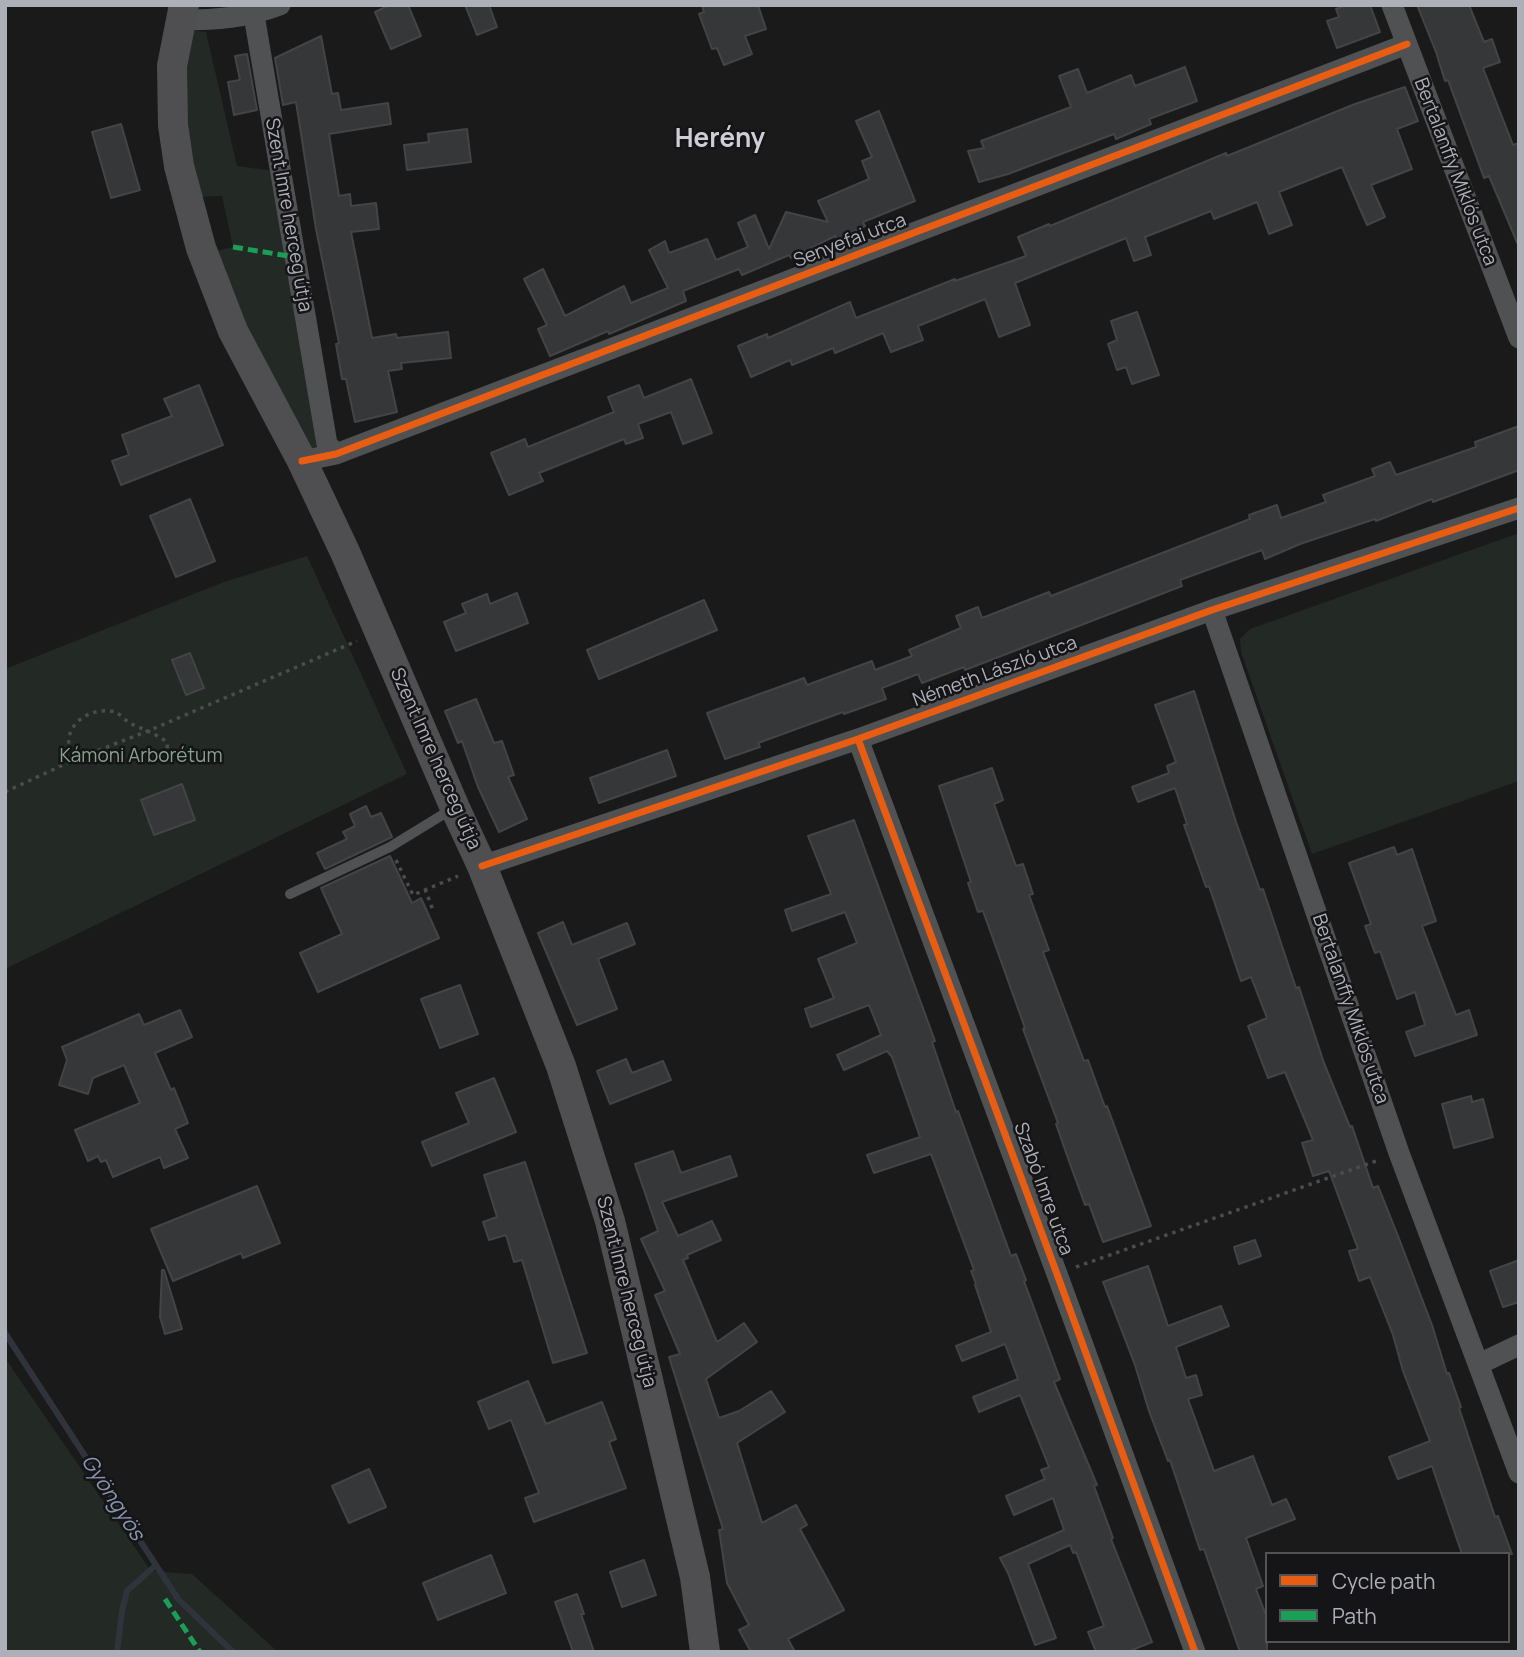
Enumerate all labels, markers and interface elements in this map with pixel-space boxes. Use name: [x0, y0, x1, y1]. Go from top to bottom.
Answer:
street label: Bertalanffy Miklós utca: [1409, 75, 1501, 269]
street label: Szent Imre herceg útja: [260, 116, 316, 314]
district label: Herény: [675, 124, 765, 156]
street label: Senyefai utca: [790, 209, 910, 273]
street label: Németh László utca: [910, 632, 1080, 712]
street label: Szent Imre herceg útja: [385, 665, 485, 853]
park label: Kámoni Arborétum: [60, 746, 222, 768]
street label: Bertalanffy Miklós utca: [1307, 911, 1393, 1107]
street label: Szabó Imre utca: [1008, 1119, 1078, 1259]
street label: Szent Imre herceg útja: [591, 1194, 661, 1390]
water label: Gyöngyös: [75, 1451, 149, 1545]
legend: [1265, 1552, 1510, 1643]
text: Cycle path: [1332, 1567, 1435, 1595]
text: Path: [1332, 1602, 1377, 1630]

